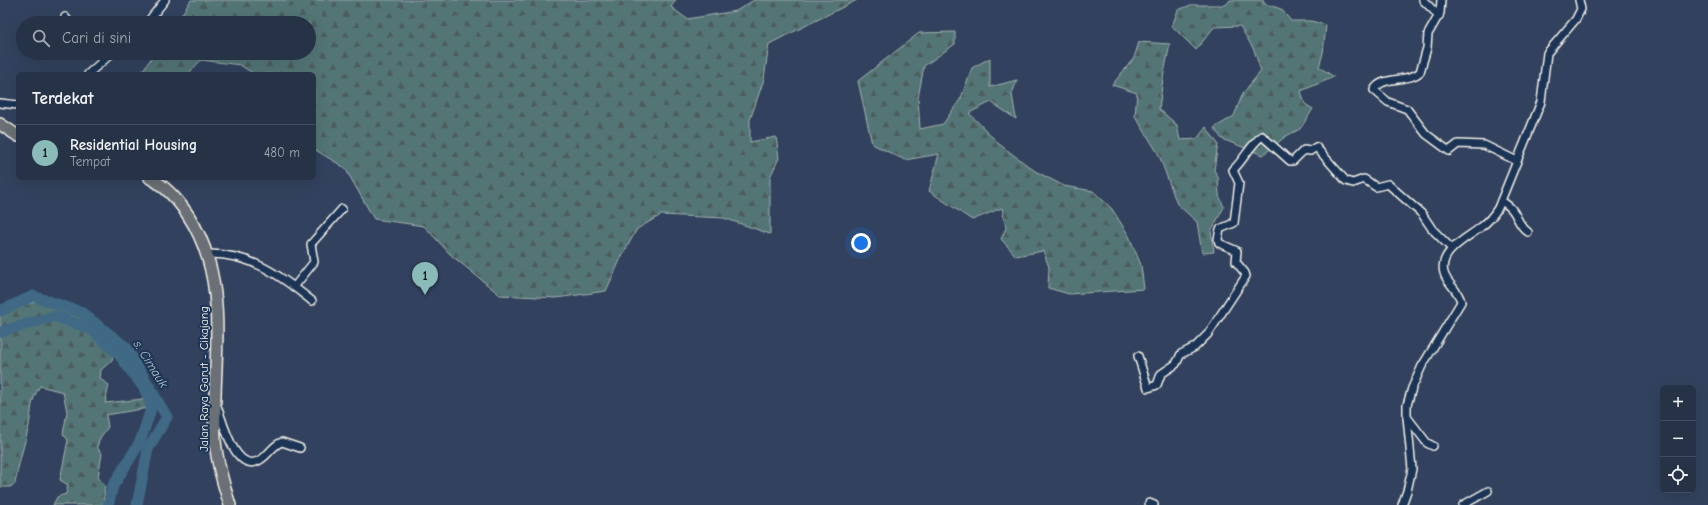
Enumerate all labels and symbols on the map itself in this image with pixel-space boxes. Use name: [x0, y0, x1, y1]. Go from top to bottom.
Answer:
your location: [851, 233, 871, 253]
pin: 1: [412, 262, 438, 295]
street label: Jalan Raya Garut - Cikajang: [197, 306, 211, 452]
water label: s. Cimauk: [130, 337, 172, 391]

